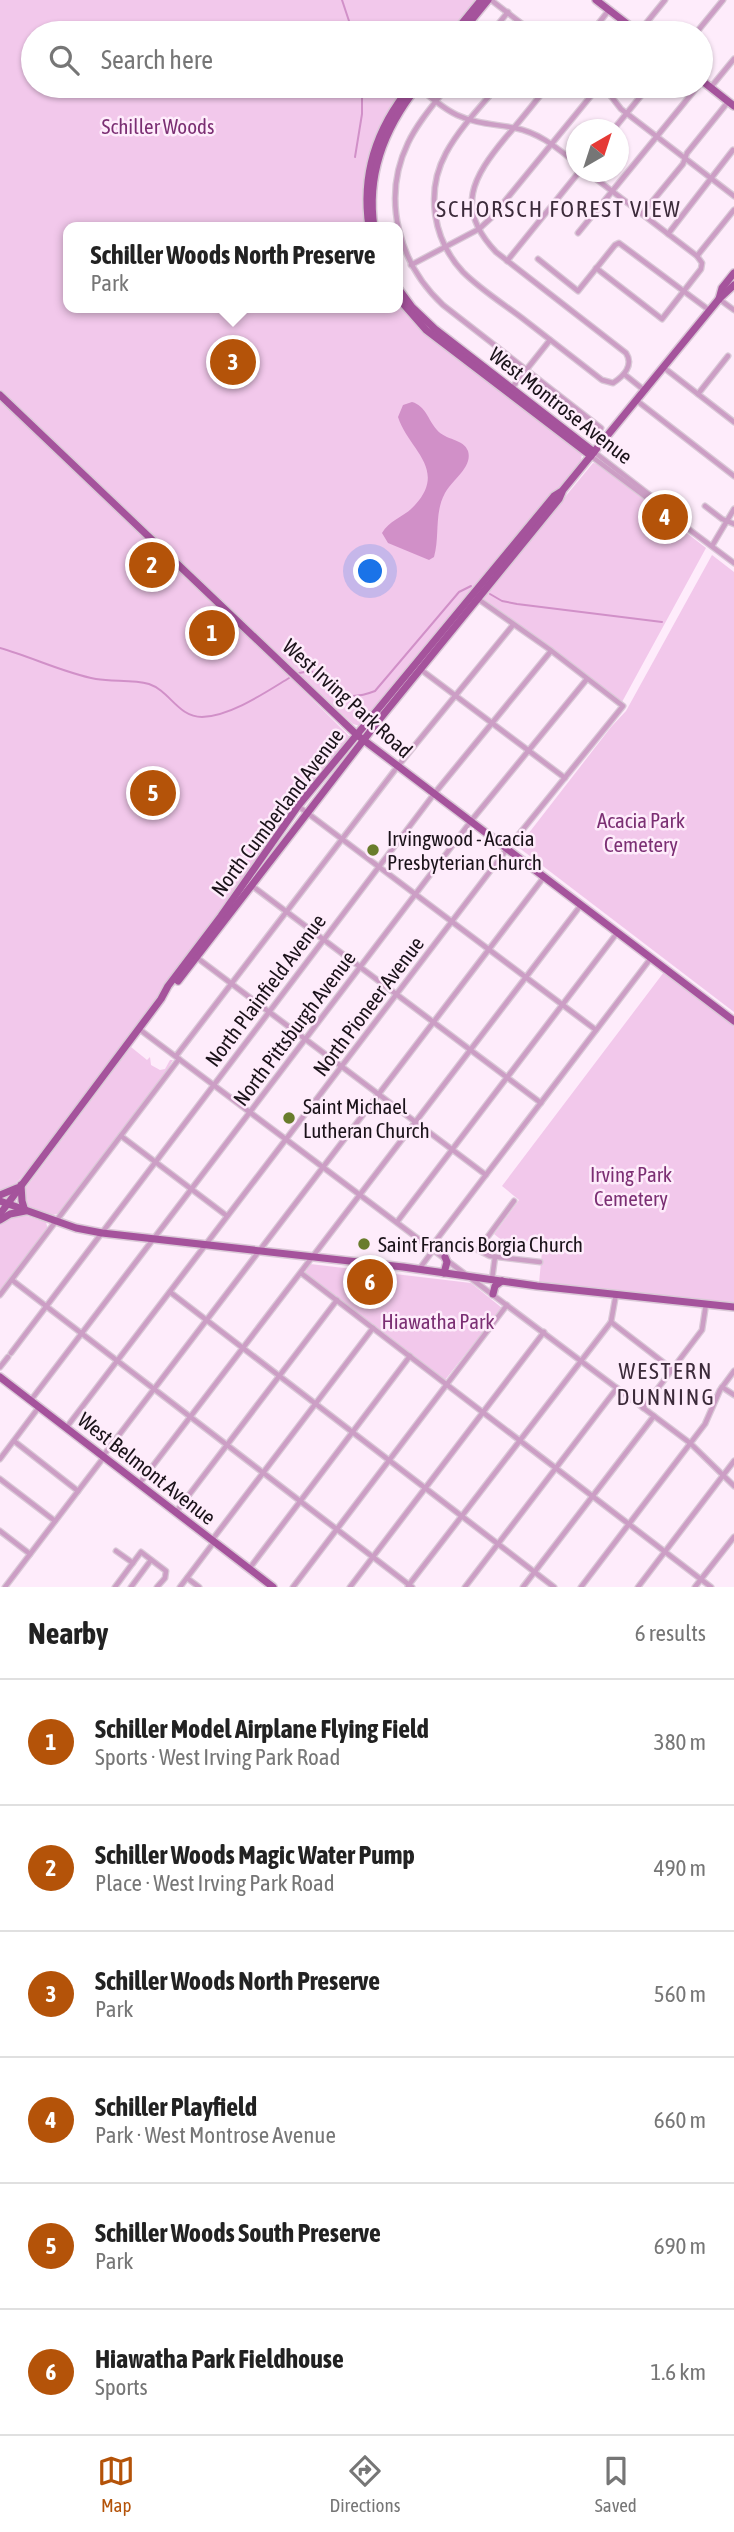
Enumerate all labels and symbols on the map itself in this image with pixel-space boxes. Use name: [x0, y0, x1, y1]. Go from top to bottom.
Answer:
park label: Schiller Woods: [102, 114, 214, 138]
north arrow: [566, 119, 629, 182]
district label: SCHORSCH FOREST VIEW: [436, 196, 682, 222]
pin: 3: [210, 336, 256, 388]
street label: West Montrose Avenue: [485, 342, 637, 468]
pin: 4: [642, 491, 688, 543]
pin: 2: [129, 539, 175, 591]
your location: [353, 554, 387, 588]
pin: 1: [189, 607, 235, 659]
street label: West Irving Park Road: [278, 634, 418, 762]
street label: North Cumberland Avenue: [206, 723, 348, 901]
pin: 5: [130, 767, 176, 819]
park label: Acacia Park Cemetery: [597, 808, 685, 856]
place label: Irvingwood - Acacia Presbyterian Church: [387, 826, 542, 874]
marker: Irvingwood - Acacia Presbyterian Church: [365, 842, 381, 858]
street label: North Plainfield Avenue: [200, 909, 330, 1071]
street label: North Pioneer Avenue: [308, 932, 428, 1080]
street label: North Pittsburgh Avenue: [228, 946, 360, 1110]
place label: Saint Michael Lutheran Church: [303, 1094, 430, 1142]
marker: Saint Michael Lutheran Church: [281, 1110, 297, 1126]
park label: Irving Park Cemetery: [590, 1162, 672, 1210]
place label: Saint Francis Borgia Church: [378, 1232, 583, 1256]
marker: Saint Francis Borgia Church: [356, 1236, 372, 1252]
pin: 6: [347, 1256, 393, 1308]
park label: Hiawatha Park: [382, 1309, 494, 1333]
district label: WESTERN DUNNING: [616, 1358, 716, 1410]
street label: West Belmont Avenue: [74, 1407, 220, 1529]

